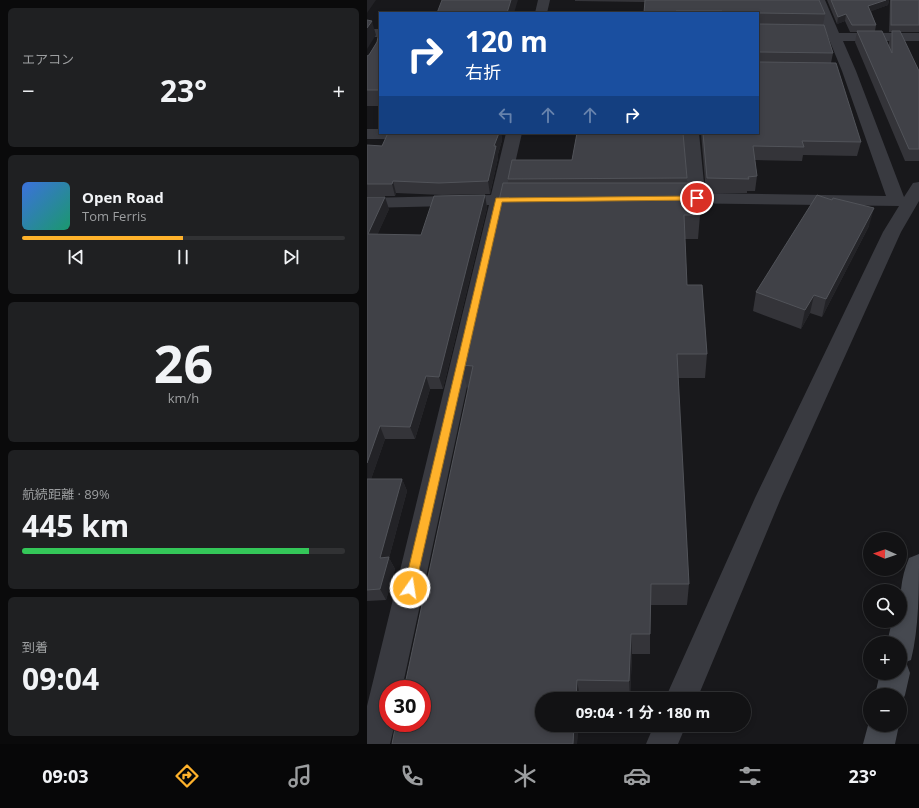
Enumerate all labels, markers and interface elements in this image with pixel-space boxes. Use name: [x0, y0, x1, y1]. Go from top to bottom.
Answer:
text: 120 m: [465, 22, 548, 60]
icon: right: [399, 28, 451, 80]
text: エアコン: [22, 50, 74, 68]
text: 右折: [465, 60, 501, 84]
text: 23°: [160, 70, 207, 111]
text: −: [22, 75, 35, 105]
text: +: [332, 75, 345, 105]
icon: left: [495, 104, 517, 126]
icon: ahead: [537, 104, 559, 126]
icon: ahead: [579, 104, 601, 126]
icon: right: [621, 104, 643, 126]
pin: [680, 181, 714, 215]
text: Open Road: [82, 187, 164, 207]
icon: arrive: [686, 187, 708, 209]
text: Tom Ferris: [82, 207, 147, 225]
icon: previous: [65, 246, 87, 268]
icon: pause: [172, 246, 194, 268]
icon: next: [280, 246, 302, 268]
text: 26: [154, 327, 213, 398]
text: km/h: [168, 389, 199, 407]
text: 航続距離 · 89%: [22, 485, 110, 503]
text: 445 km: [22, 505, 129, 546]
north arrow: [863, 532, 907, 576]
map controls: [863, 532, 907, 732]
position arrow: [389, 567, 431, 609]
button: search: [863, 584, 907, 628]
button: +: [863, 636, 907, 680]
text: 到着: [22, 638, 48, 656]
text: 09:04: [22, 658, 99, 699]
speed limit sign: 30: [379, 680, 431, 732]
button: −: [863, 688, 907, 732]
text: 09:04 · 1 分 · 180 m: [576, 702, 710, 722]
icon: directions: [173, 762, 201, 790]
icon: music: [286, 762, 314, 790]
icon: phone: [398, 762, 426, 790]
icon: climate: [511, 762, 539, 790]
icon: car: [623, 762, 651, 790]
icon: filters: [736, 762, 764, 790]
text: 09:03: [42, 764, 89, 788]
text: 23°: [848, 764, 877, 788]

